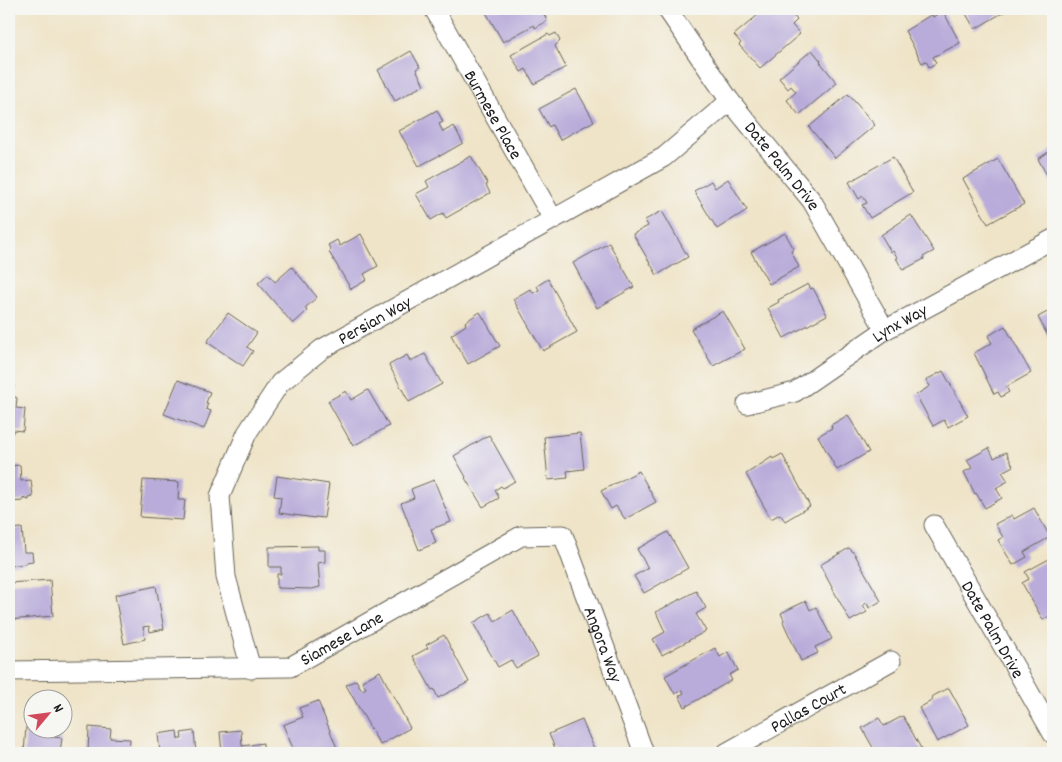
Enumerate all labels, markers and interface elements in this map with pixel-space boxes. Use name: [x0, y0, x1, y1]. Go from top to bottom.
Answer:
street label: Burmese Place: [456, 66, 527, 165]
street label: Date Palm Drive: [737, 117, 825, 216]
street label: Persian Way: [334, 291, 417, 352]
street label: Lynx Way: [868, 299, 933, 350]
street label: Date Palm Drive: [953, 577, 1029, 684]
street label: Angora Way: [576, 603, 627, 687]
street label: Siamese Lane: [296, 607, 389, 674]
street label: Pallas Court: [767, 678, 852, 741]
north arrow: [22, 690, 72, 740]
text: N: [47, 701, 68, 717]

